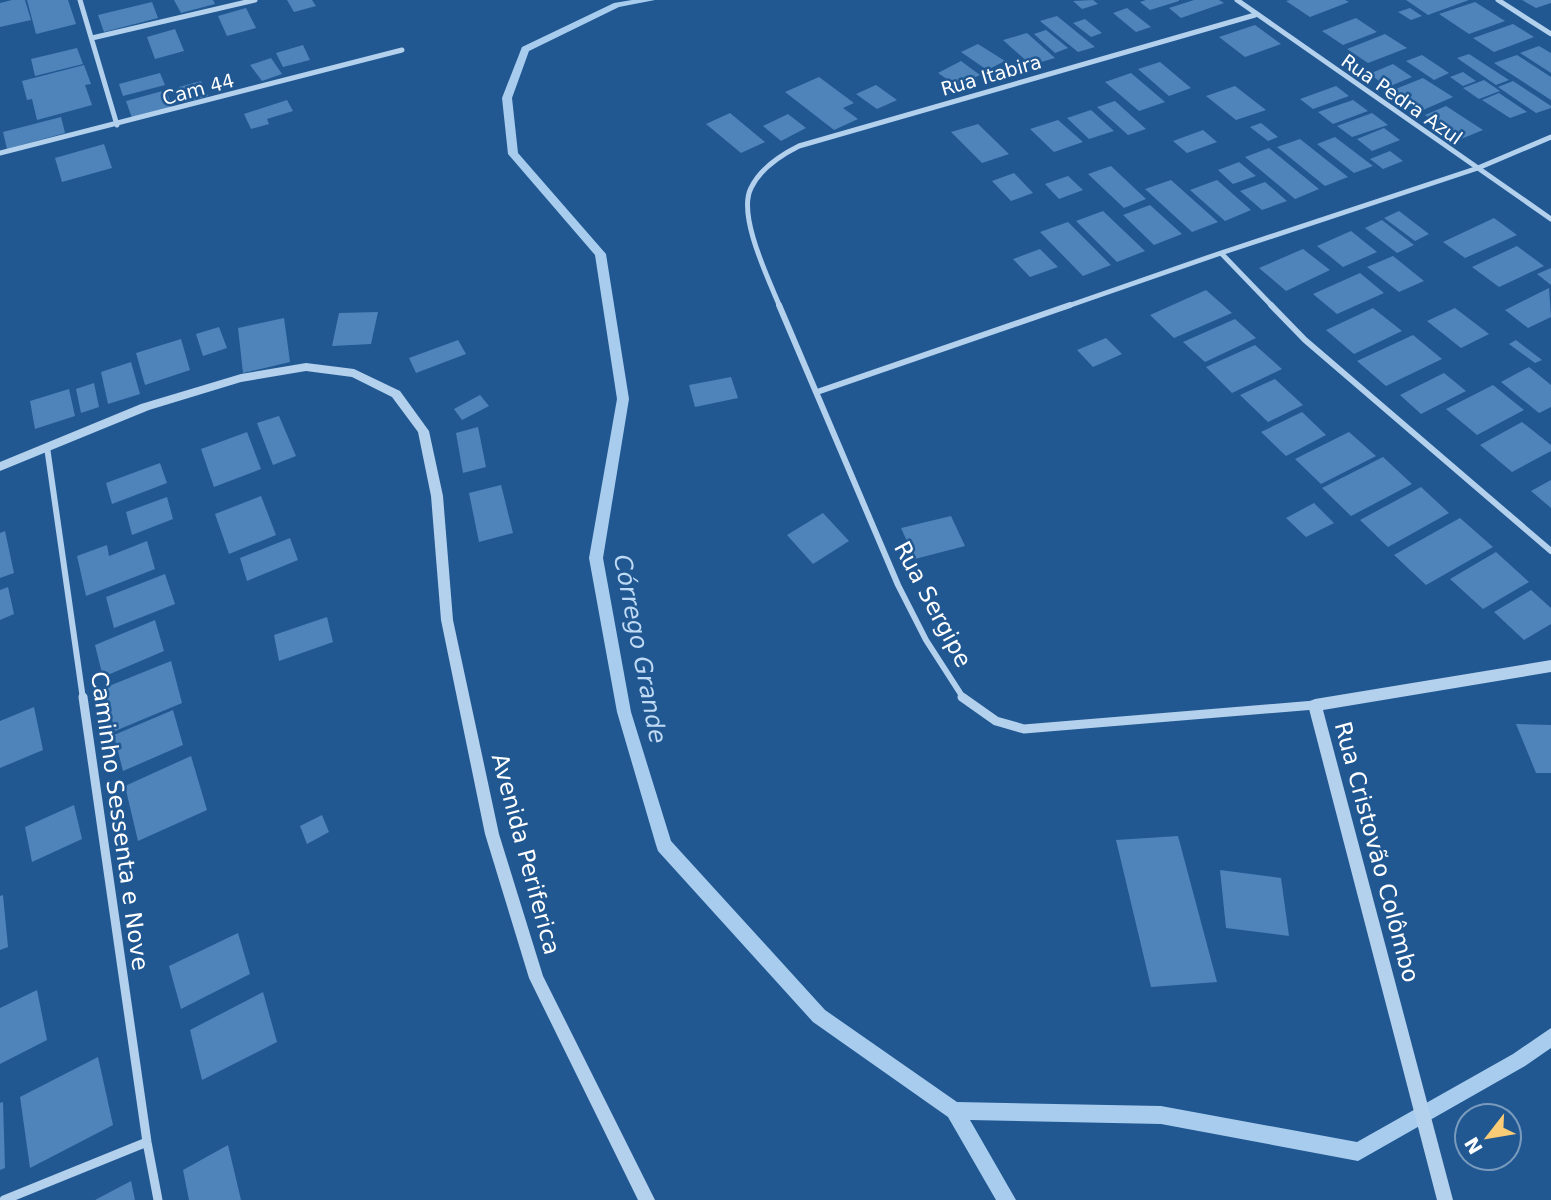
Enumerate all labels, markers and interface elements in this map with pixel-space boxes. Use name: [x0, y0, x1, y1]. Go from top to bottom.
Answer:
street label: Rua Pedra Azul: [1337, 49, 1467, 149]
street label: Rua Itabira: [938, 50, 1044, 100]
street label: Cam 44: [160, 69, 236, 109]
street label: Rua Sergipe: [889, 537, 977, 671]
water label: Córrego Grande: [608, 552, 672, 746]
street label: Caminho Sessenta e Nove: [86, 670, 154, 972]
street label: Rua Cristovão Colômbo: [1330, 719, 1424, 985]
street label: Avenida Periferica: [487, 751, 565, 957]
north arrow: [1453, 1102, 1523, 1172]
text: N: [1460, 1133, 1487, 1158]

